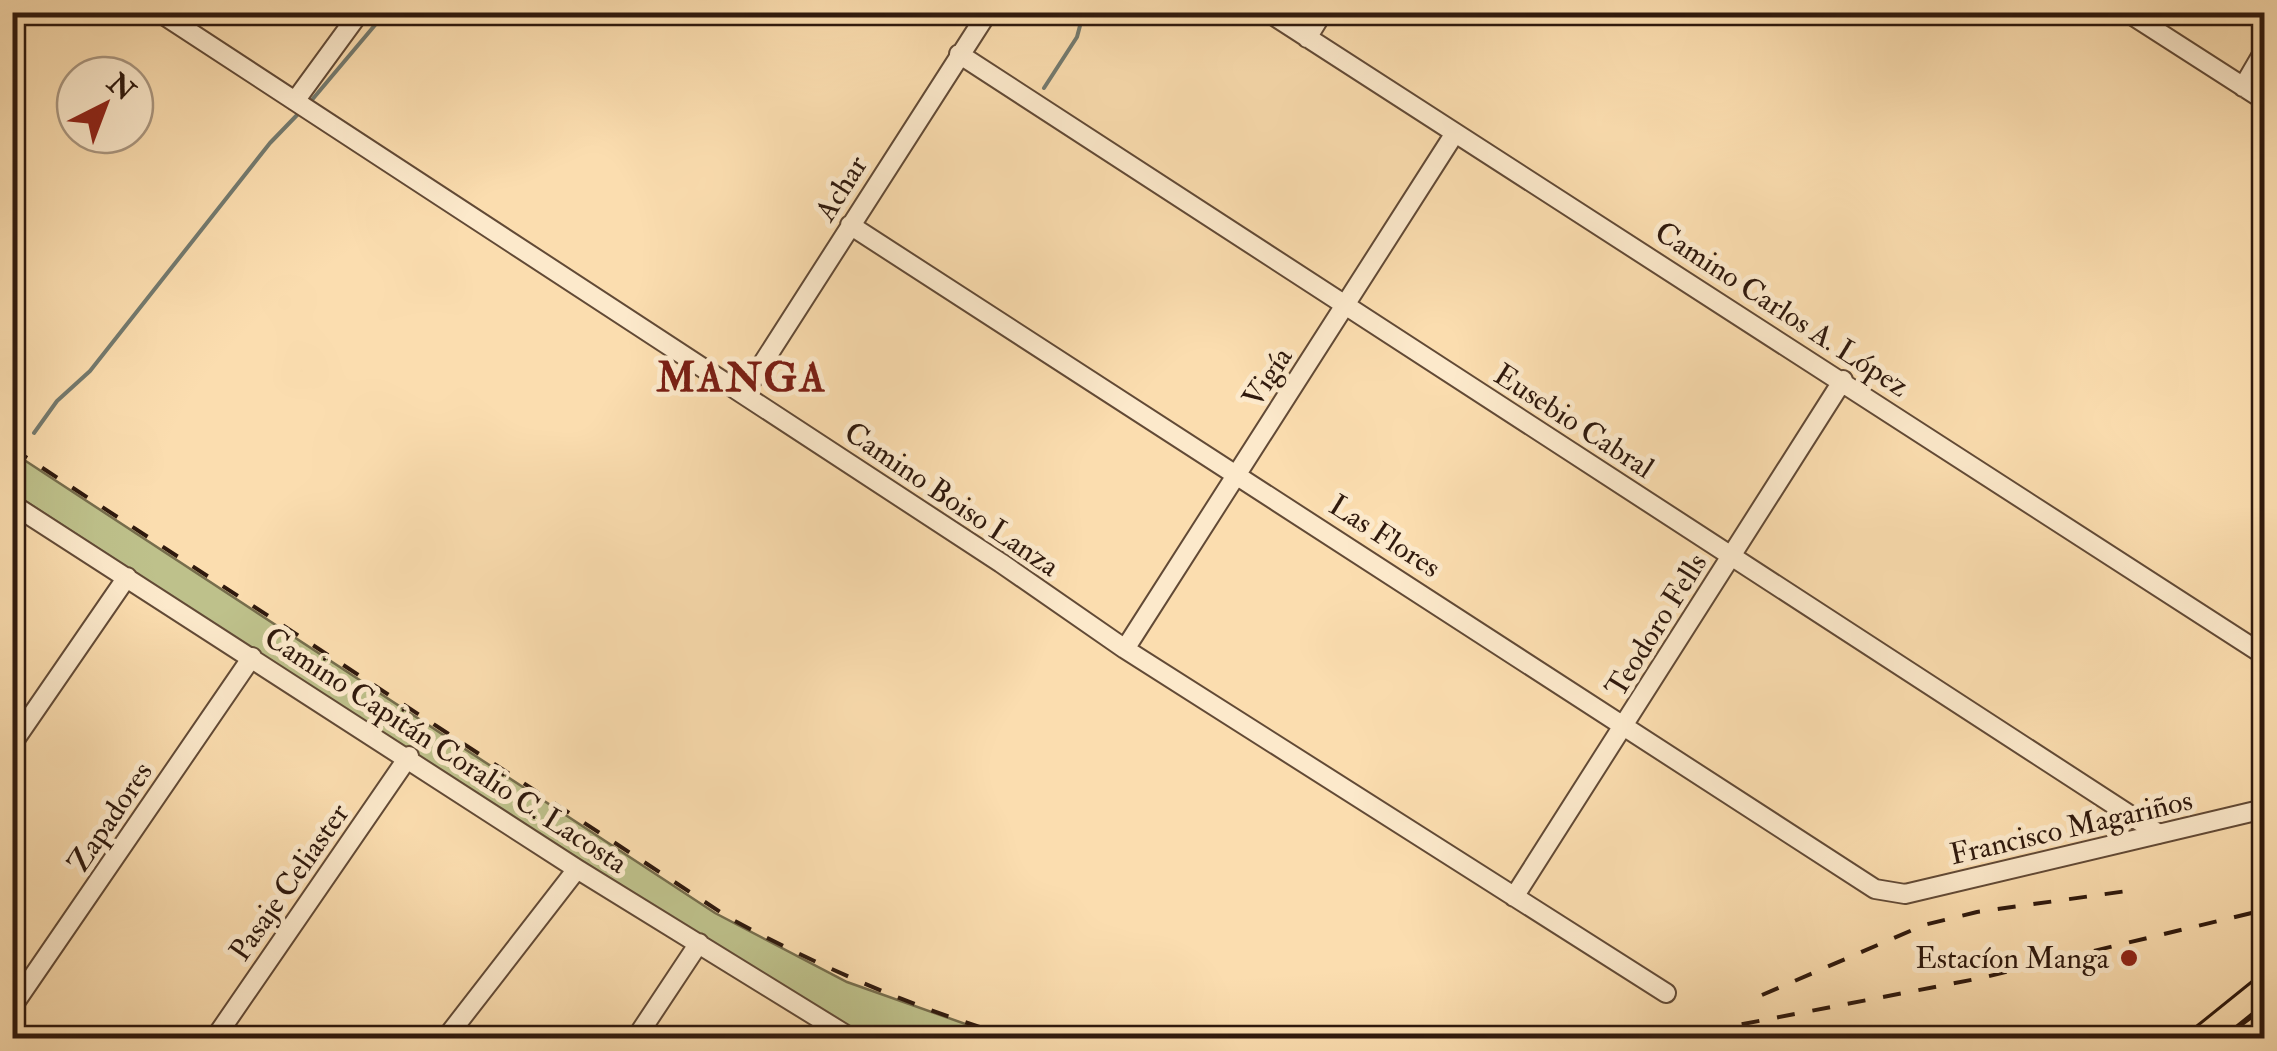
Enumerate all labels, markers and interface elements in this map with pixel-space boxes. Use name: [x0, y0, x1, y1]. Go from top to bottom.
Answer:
north arrow: [55, 55, 155, 155]
text: N: [99, 65, 142, 110]
street label: Achar: [807, 149, 876, 229]
street label: Camino Carlos A. López: [1648, 214, 1916, 405]
street label: Vigía: [1234, 340, 1301, 414]
district label: MANGA: [656, 353, 827, 404]
street label: Eusebio Cabral: [1487, 356, 1661, 487]
street label: Camino Boiso Lanza: [837, 414, 1067, 585]
street label: Las Flores: [1322, 487, 1447, 586]
street label: Teodoro Fells: [1598, 546, 1715, 704]
street label: Camino Capitán Coralio C. Lacosta: [257, 619, 635, 882]
street label: Zapadores: [60, 755, 161, 880]
street label: Francisco Magariños: [1946, 782, 2196, 873]
street label: Pasaje Celiaster: [222, 796, 357, 968]
place label: Estacíon Manga: [1915, 940, 2110, 977]
marker: Estacíon Manga: [2118, 947, 2140, 969]

